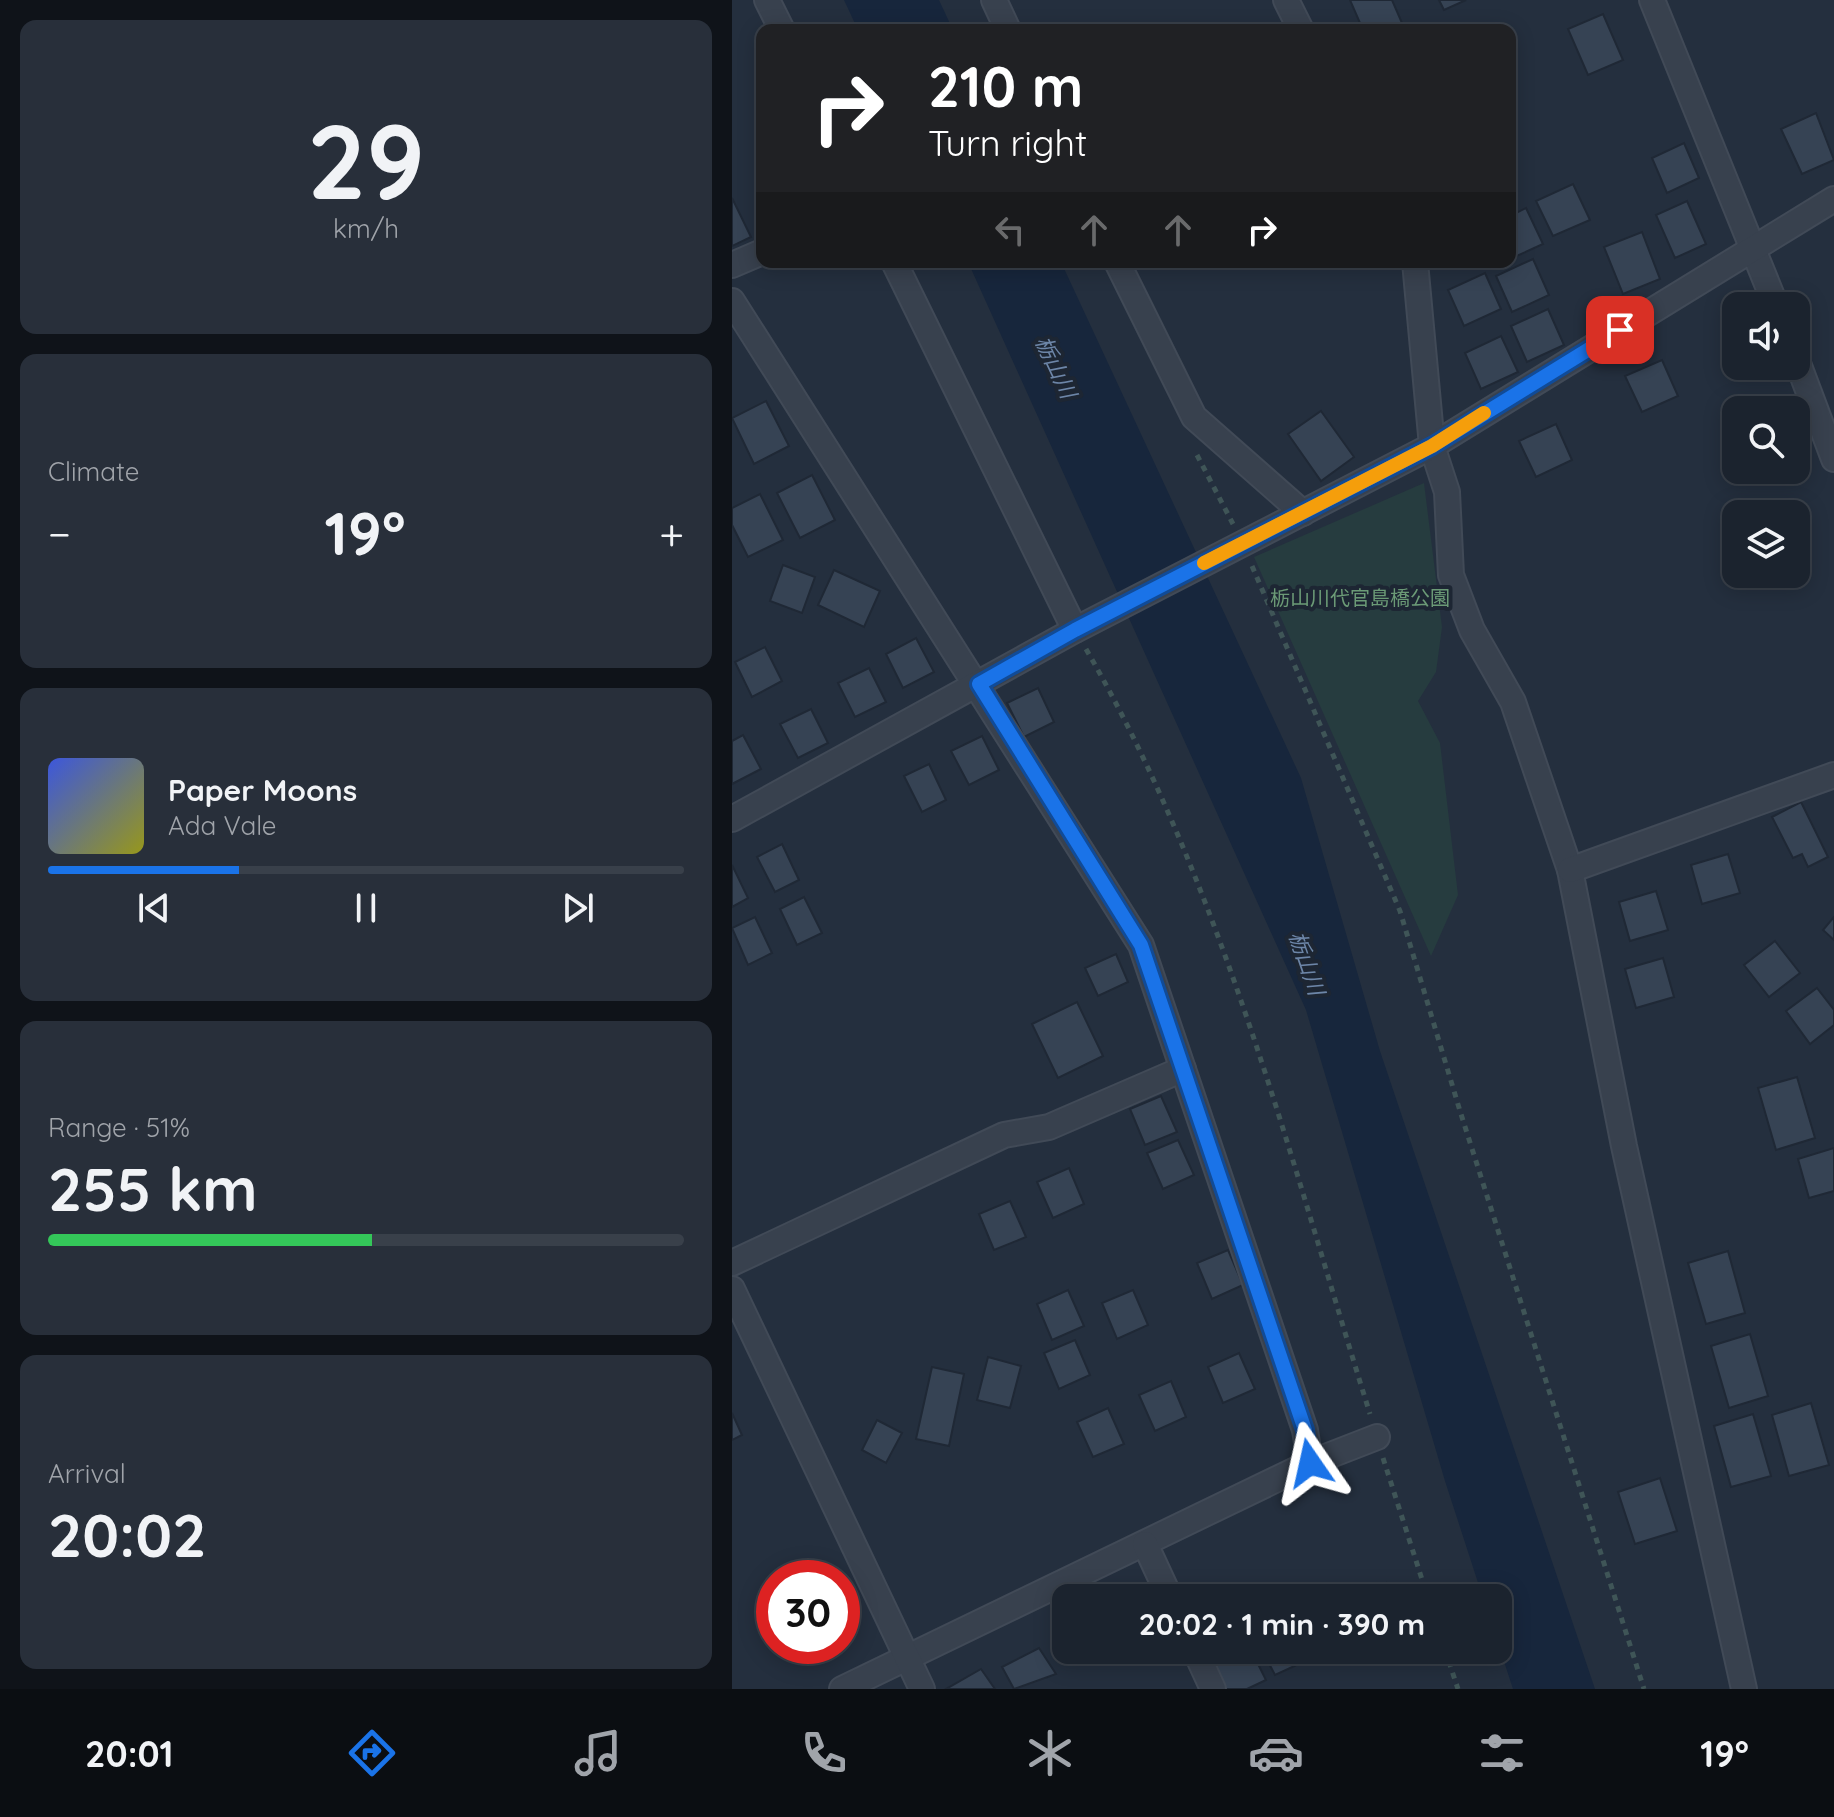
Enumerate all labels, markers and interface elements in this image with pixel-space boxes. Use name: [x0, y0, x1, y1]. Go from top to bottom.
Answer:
text: 210 m: [928, 51, 1083, 121]
icon: right: [796, 56, 900, 160]
text: 29: [307, 95, 425, 225]
text: Turn right: [928, 120, 1087, 165]
icon: left: [988, 208, 1032, 252]
icon: ahead: [1072, 208, 1116, 252]
icon: ahead: [1156, 208, 1200, 252]
icon: right: [1240, 208, 1284, 252]
text: km/h: [333, 212, 399, 245]
map controls: [1722, 292, 1810, 588]
button: sound: [1722, 292, 1810, 380]
pin: [1586, 296, 1654, 364]
icon: arrive: [1598, 308, 1642, 352]
water label: 栃山川: [1029, 331, 1083, 405]
button: search: [1722, 396, 1810, 484]
text: Climate: [48, 455, 139, 488]
text: 19°: [325, 495, 406, 570]
button: layers: [1722, 500, 1810, 588]
text: −: [48, 506, 71, 561]
text: +: [659, 506, 684, 561]
park label: 栃山川代官島橋公園: [1270, 585, 1450, 610]
text: Paper Moons: [168, 771, 357, 809]
text: Ada Vale: [168, 809, 277, 842]
icon: previous: [132, 886, 176, 930]
icon: pause: [344, 886, 388, 930]
icon: next: [556, 886, 600, 930]
water label: 栃山川: [1283, 927, 1332, 1001]
text: Range · 51%: [48, 1111, 190, 1144]
text: 255 km: [48, 1151, 258, 1226]
position arrow: [1268, 1421, 1352, 1505]
text: Arrival: [48, 1457, 126, 1490]
text: 20:02: [48, 1497, 206, 1572]
speed limit sign: 30: [756, 1560, 860, 1664]
text: 20:02 · 1 min · 390 m: [1139, 1605, 1425, 1643]
icon: directions: [344, 1725, 400, 1781]
icon: music: [570, 1725, 626, 1781]
icon: phone: [796, 1725, 852, 1781]
icon: climate: [1022, 1725, 1078, 1781]
icon: car: [1248, 1725, 1304, 1781]
icon: filters: [1474, 1725, 1530, 1781]
text: 20:01: [85, 1731, 174, 1776]
text: 19°: [1700, 1731, 1749, 1776]

